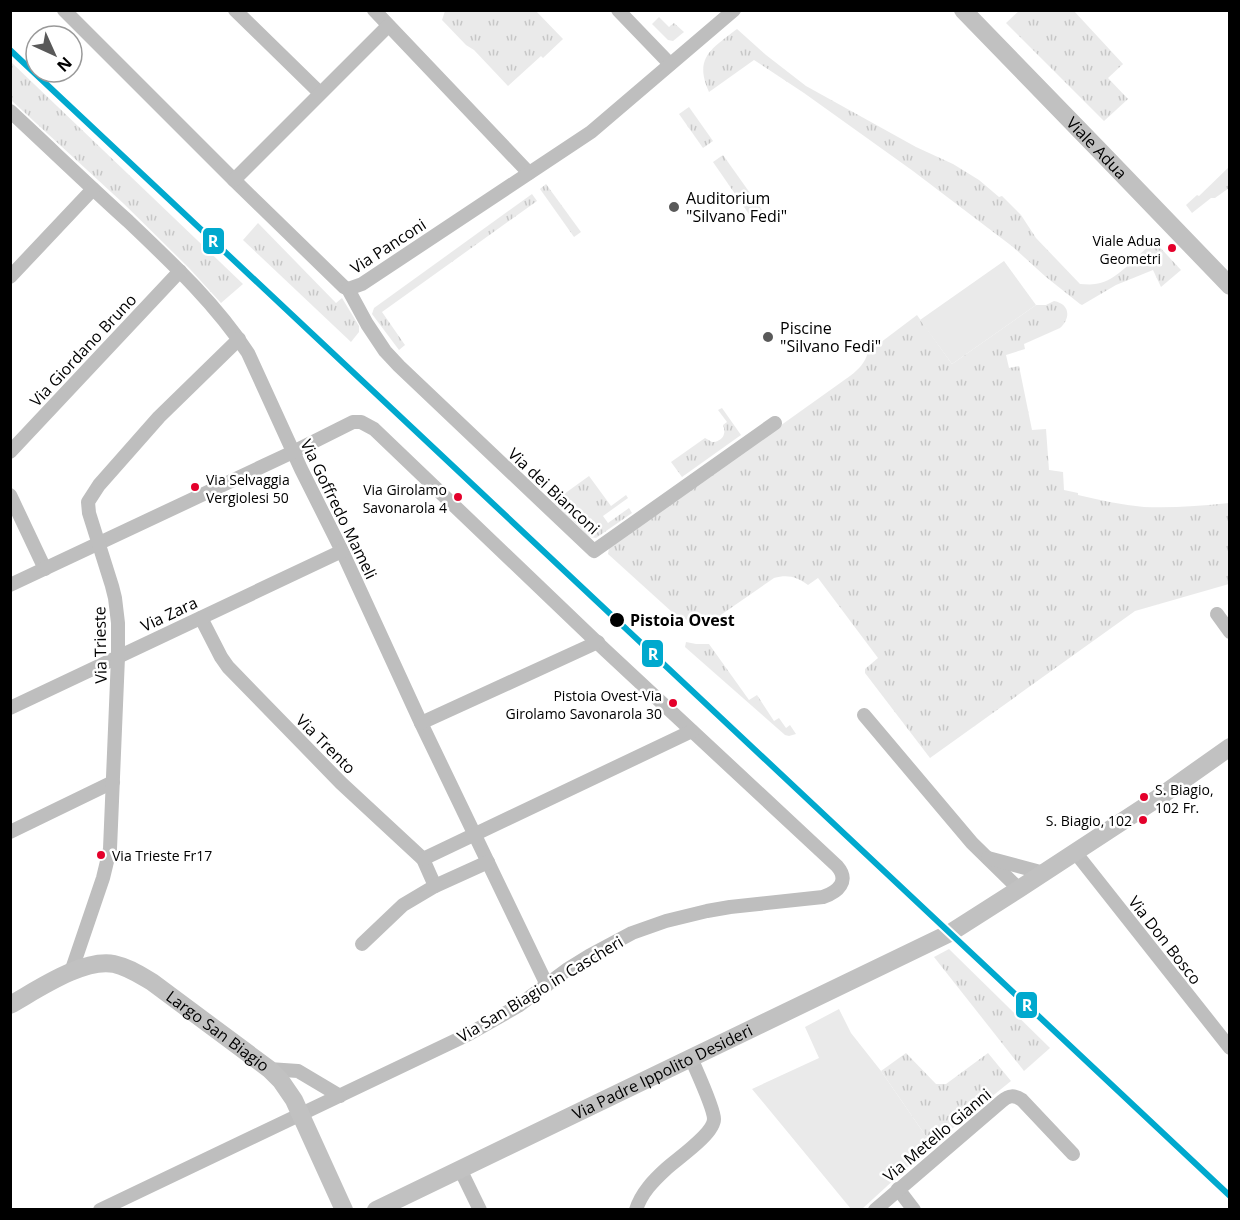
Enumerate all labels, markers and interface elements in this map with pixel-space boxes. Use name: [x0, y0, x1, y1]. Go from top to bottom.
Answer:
north arrow: [24, 24, 84, 84]
text: N: [52, 52, 77, 77]
street label: Viale Adua: [1062, 112, 1132, 184]
place label: Auditorium "Silvano Fedi": [686, 187, 787, 227]
marker: Auditorium "Silvano Fedi": [667, 200, 681, 214]
street label: Via Panconi: [346, 213, 430, 279]
line badge: R: [202, 227, 225, 255]
text: R: [208, 230, 219, 252]
place label: Viale Adua Geometri: [1093, 231, 1161, 268]
marker: Viale Adua Geometri: [1166, 242, 1178, 254]
street label: Via Giordano Bruno: [25, 289, 141, 411]
place label: Piscine "Silvano Fedi": [780, 317, 881, 357]
marker: Piscine "Silvano Fedi": [761, 330, 775, 344]
street label: Via Goffredo Mameli: [296, 435, 382, 583]
street label: Via dei Bianconi: [503, 443, 605, 539]
place label: Via Selvaggia Vergiolesi 50: [206, 470, 290, 507]
place label: Via Girolamo Savonarola 4: [363, 480, 447, 517]
marker: Via Selvaggia Vergiolesi 50: [189, 481, 201, 493]
marker: Via Girolamo Savonarola 4: [452, 491, 464, 503]
street label: Via Zara: [137, 591, 201, 637]
street label: Via Trieste: [88, 606, 112, 684]
place label: Pistoia Ovest: [630, 609, 735, 631]
marker: Pistoia Ovest: [608, 611, 626, 629]
line badge: R: [641, 639, 664, 668]
text: R: [648, 643, 659, 665]
place label: Pistoia Ovest-Via Girolamo Savonarola 30: [505, 686, 662, 723]
marker: Pistoia Ovest-Via Girolamo Savonarola 30: [667, 697, 679, 709]
street label: Via Trento: [291, 709, 361, 779]
place label: S. Biagio, 102 Fr.: [1155, 780, 1214, 817]
marker: S. Biagio, 102 Fr.: [1138, 791, 1150, 803]
place label: S. Biagio, 102: [1046, 811, 1132, 830]
marker: S. Biagio, 102: [1137, 814, 1149, 826]
place label: Via Trieste Fr17: [112, 846, 212, 865]
marker: Via Trieste Fr17: [95, 849, 107, 861]
street label: Via Don Bosco: [1123, 891, 1207, 989]
street label: Via San Biagio in Cascheri: [453, 931, 627, 1047]
street label: Largo San Biagio: [162, 985, 274, 1077]
line badge: R: [1015, 991, 1038, 1019]
text: R: [1022, 994, 1033, 1016]
street label: Via Padre Ippolito Desideri: [569, 1019, 756, 1125]
street label: Via Metello Gianni: [878, 1083, 996, 1187]

